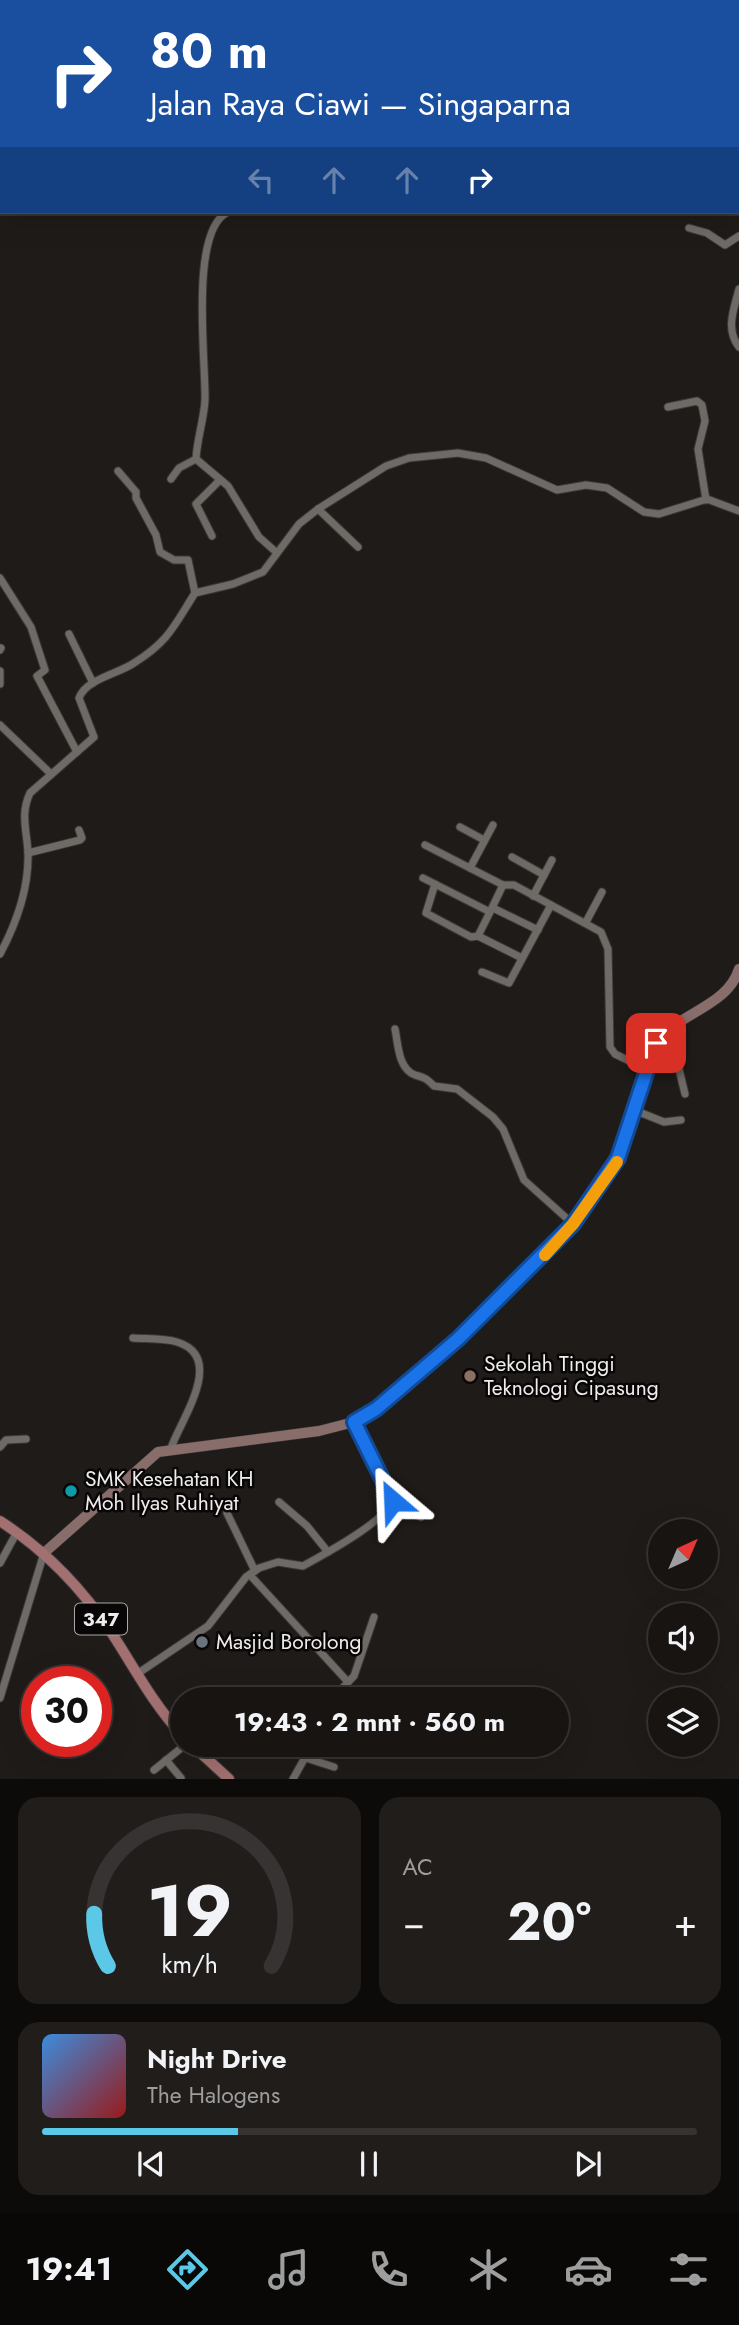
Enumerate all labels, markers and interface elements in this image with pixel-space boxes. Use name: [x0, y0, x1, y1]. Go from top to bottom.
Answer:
text: 80 m: [150, 16, 268, 86]
icon: right: [35, 28, 126, 119]
text: Jalan Raya Ciawi — Singaparna: [150, 81, 571, 127]
icon: left: [242, 161, 280, 199]
icon: ahead: [315, 161, 353, 199]
icon: ahead: [388, 161, 426, 199]
icon: right: [461, 161, 499, 199]
pin: [626, 1013, 686, 1073]
icon: arrive: [637, 1024, 675, 1062]
place label: Sekolah Tinggi Teknologi Cipasung: [484, 1349, 659, 1403]
marker: Sekolah Tinggi Teknologi Cipasung: [462, 1368, 478, 1384]
place label: SMK Kesehatan KH Moh Ilyas Ruhiyat: [85, 1464, 253, 1518]
position arrow: [356, 1464, 430, 1538]
marker: SMK Kesehatan KH Moh Ilyas Ruhiyat: [63, 1483, 79, 1499]
north arrow: [648, 1519, 718, 1589]
map controls: [648, 1519, 718, 1757]
button: sound: [648, 1603, 718, 1673]
road number: 347: [75, 1604, 127, 1634]
place label: Masjid Borolong: [216, 1627, 361, 1657]
marker: Masjid Borolong: [194, 1634, 210, 1650]
speed limit sign: 30: [21, 1666, 112, 1757]
button: layers: [648, 1687, 718, 1757]
text: 19:43 · 2 mnt · 560 m: [234, 1703, 505, 1741]
text: AC: [403, 1850, 433, 1884]
text: 19: [146, 1859, 232, 1964]
text: 20°: [507, 1884, 591, 1960]
text: −: [403, 1895, 425, 1950]
text: +: [674, 1895, 697, 1950]
text: km/h: [161, 1946, 218, 1982]
text: Night Drive: [147, 2040, 287, 2078]
text: The Halogens: [147, 2078, 280, 2112]
icon: previous: [132, 2145, 170, 2183]
icon: pause: [350, 2145, 388, 2183]
icon: next: [569, 2145, 607, 2183]
icon: directions: [163, 2245, 212, 2294]
icon: music: [264, 2245, 313, 2294]
icon: phone: [364, 2245, 413, 2294]
icon: climate: [464, 2245, 513, 2294]
icon: car: [564, 2245, 613, 2294]
icon: filters: [664, 2245, 713, 2294]
text: 19:41: [26, 2246, 112, 2292]

